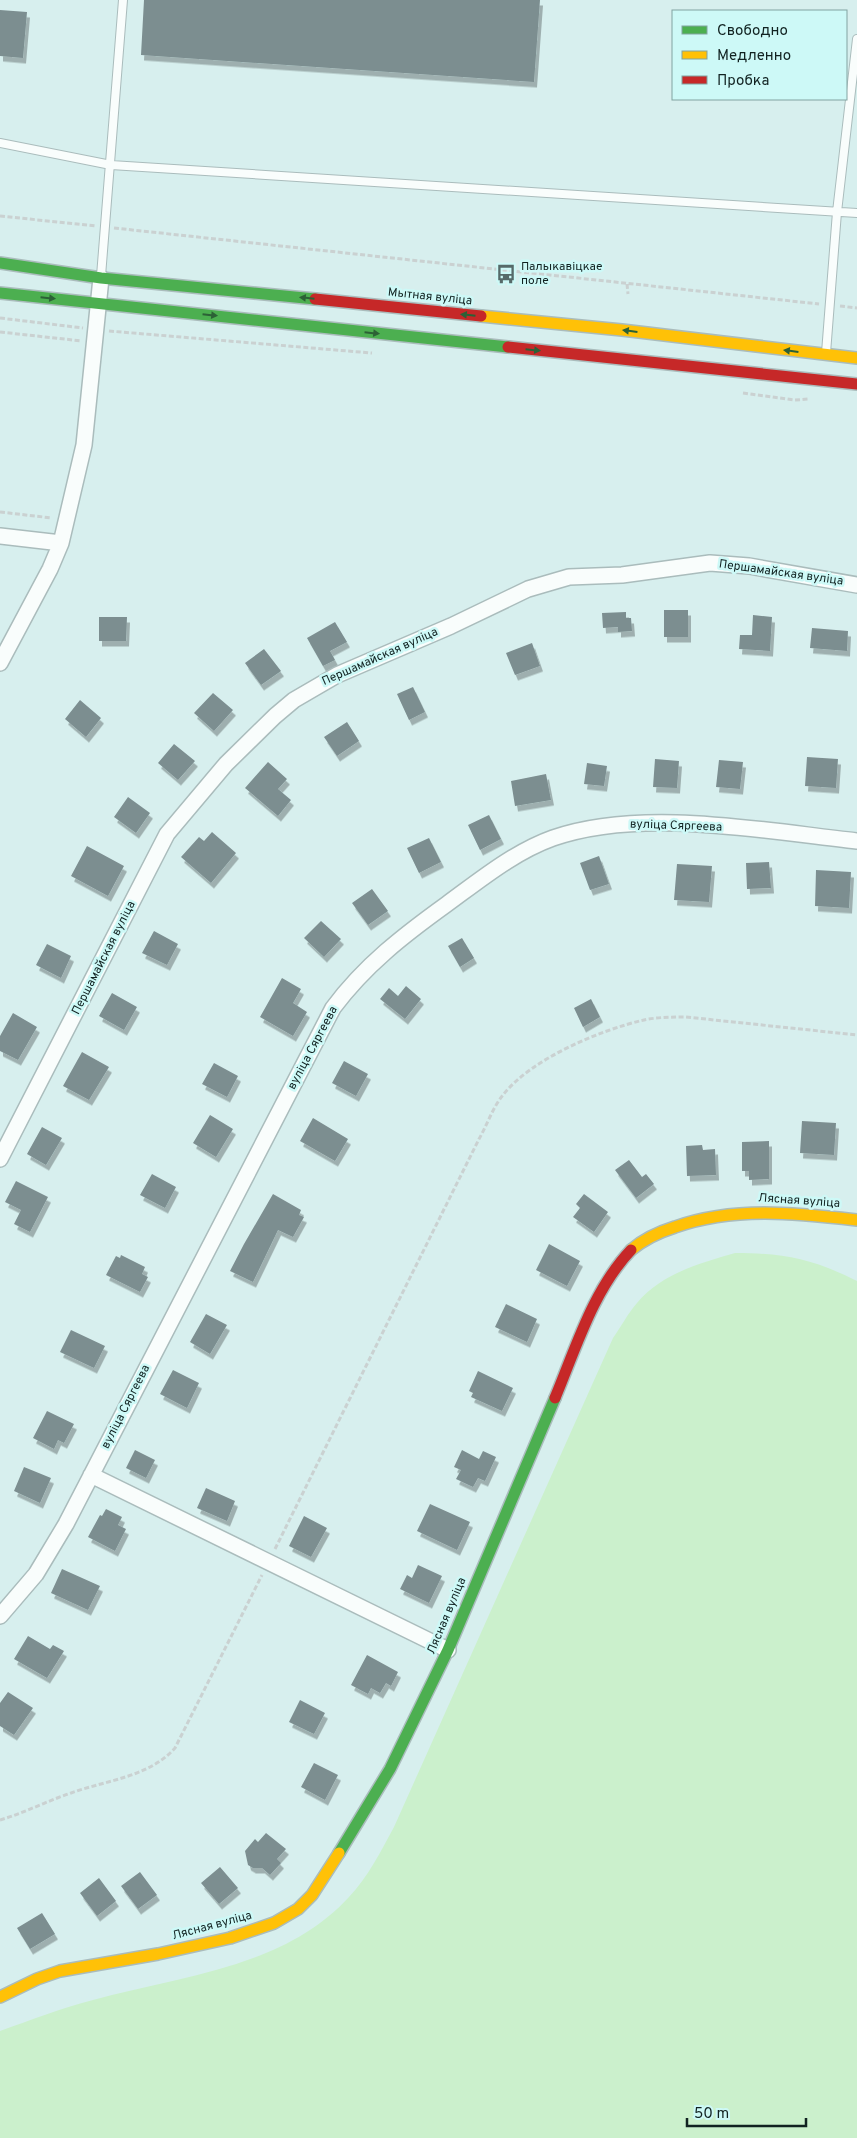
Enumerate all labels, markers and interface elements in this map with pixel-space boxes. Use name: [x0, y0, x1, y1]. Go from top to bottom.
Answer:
legend: [672, 10, 847, 100]
text: Свободно: [717, 22, 788, 41]
text: Медленно: [717, 47, 791, 66]
text: Пробка: [717, 72, 769, 91]
place label: Палыкавіцкае поле: [521, 259, 602, 289]
bus stop icon: Палыкавіцкае поле: [495, 263, 517, 285]
street label: Мытная вуліца: [387, 285, 473, 309]
one-way arrow: [41, 294, 57, 302]
one-way arrow: [298, 294, 314, 302]
one-way arrow: [202, 311, 218, 319]
one-way arrow: [460, 311, 476, 319]
one-way arrow: [622, 327, 638, 335]
one-way arrow: [364, 329, 380, 337]
one-way arrow: [525, 346, 541, 354]
one-way arrow: [783, 347, 799, 355]
street label: Першамайская вуліца: [718, 556, 844, 590]
street label: Першамайская вуліца: [319, 624, 441, 690]
street label: вуліца Сяргеева: [630, 816, 722, 836]
street label: Першамайская вуліца: [68, 898, 140, 1018]
street label: вуліца Сяргеева: [284, 1003, 342, 1093]
street label: Лясная вуліца: [757, 1190, 841, 1212]
street label: вуліца Сяргеева: [98, 1362, 154, 1452]
street label: Лясная вуліца: [424, 1575, 470, 1657]
street label: Лясная вуліца: [170, 1908, 254, 1944]
scale bar: [687, 2096, 806, 2128]
text: 50 m: [694, 2105, 729, 2124]

